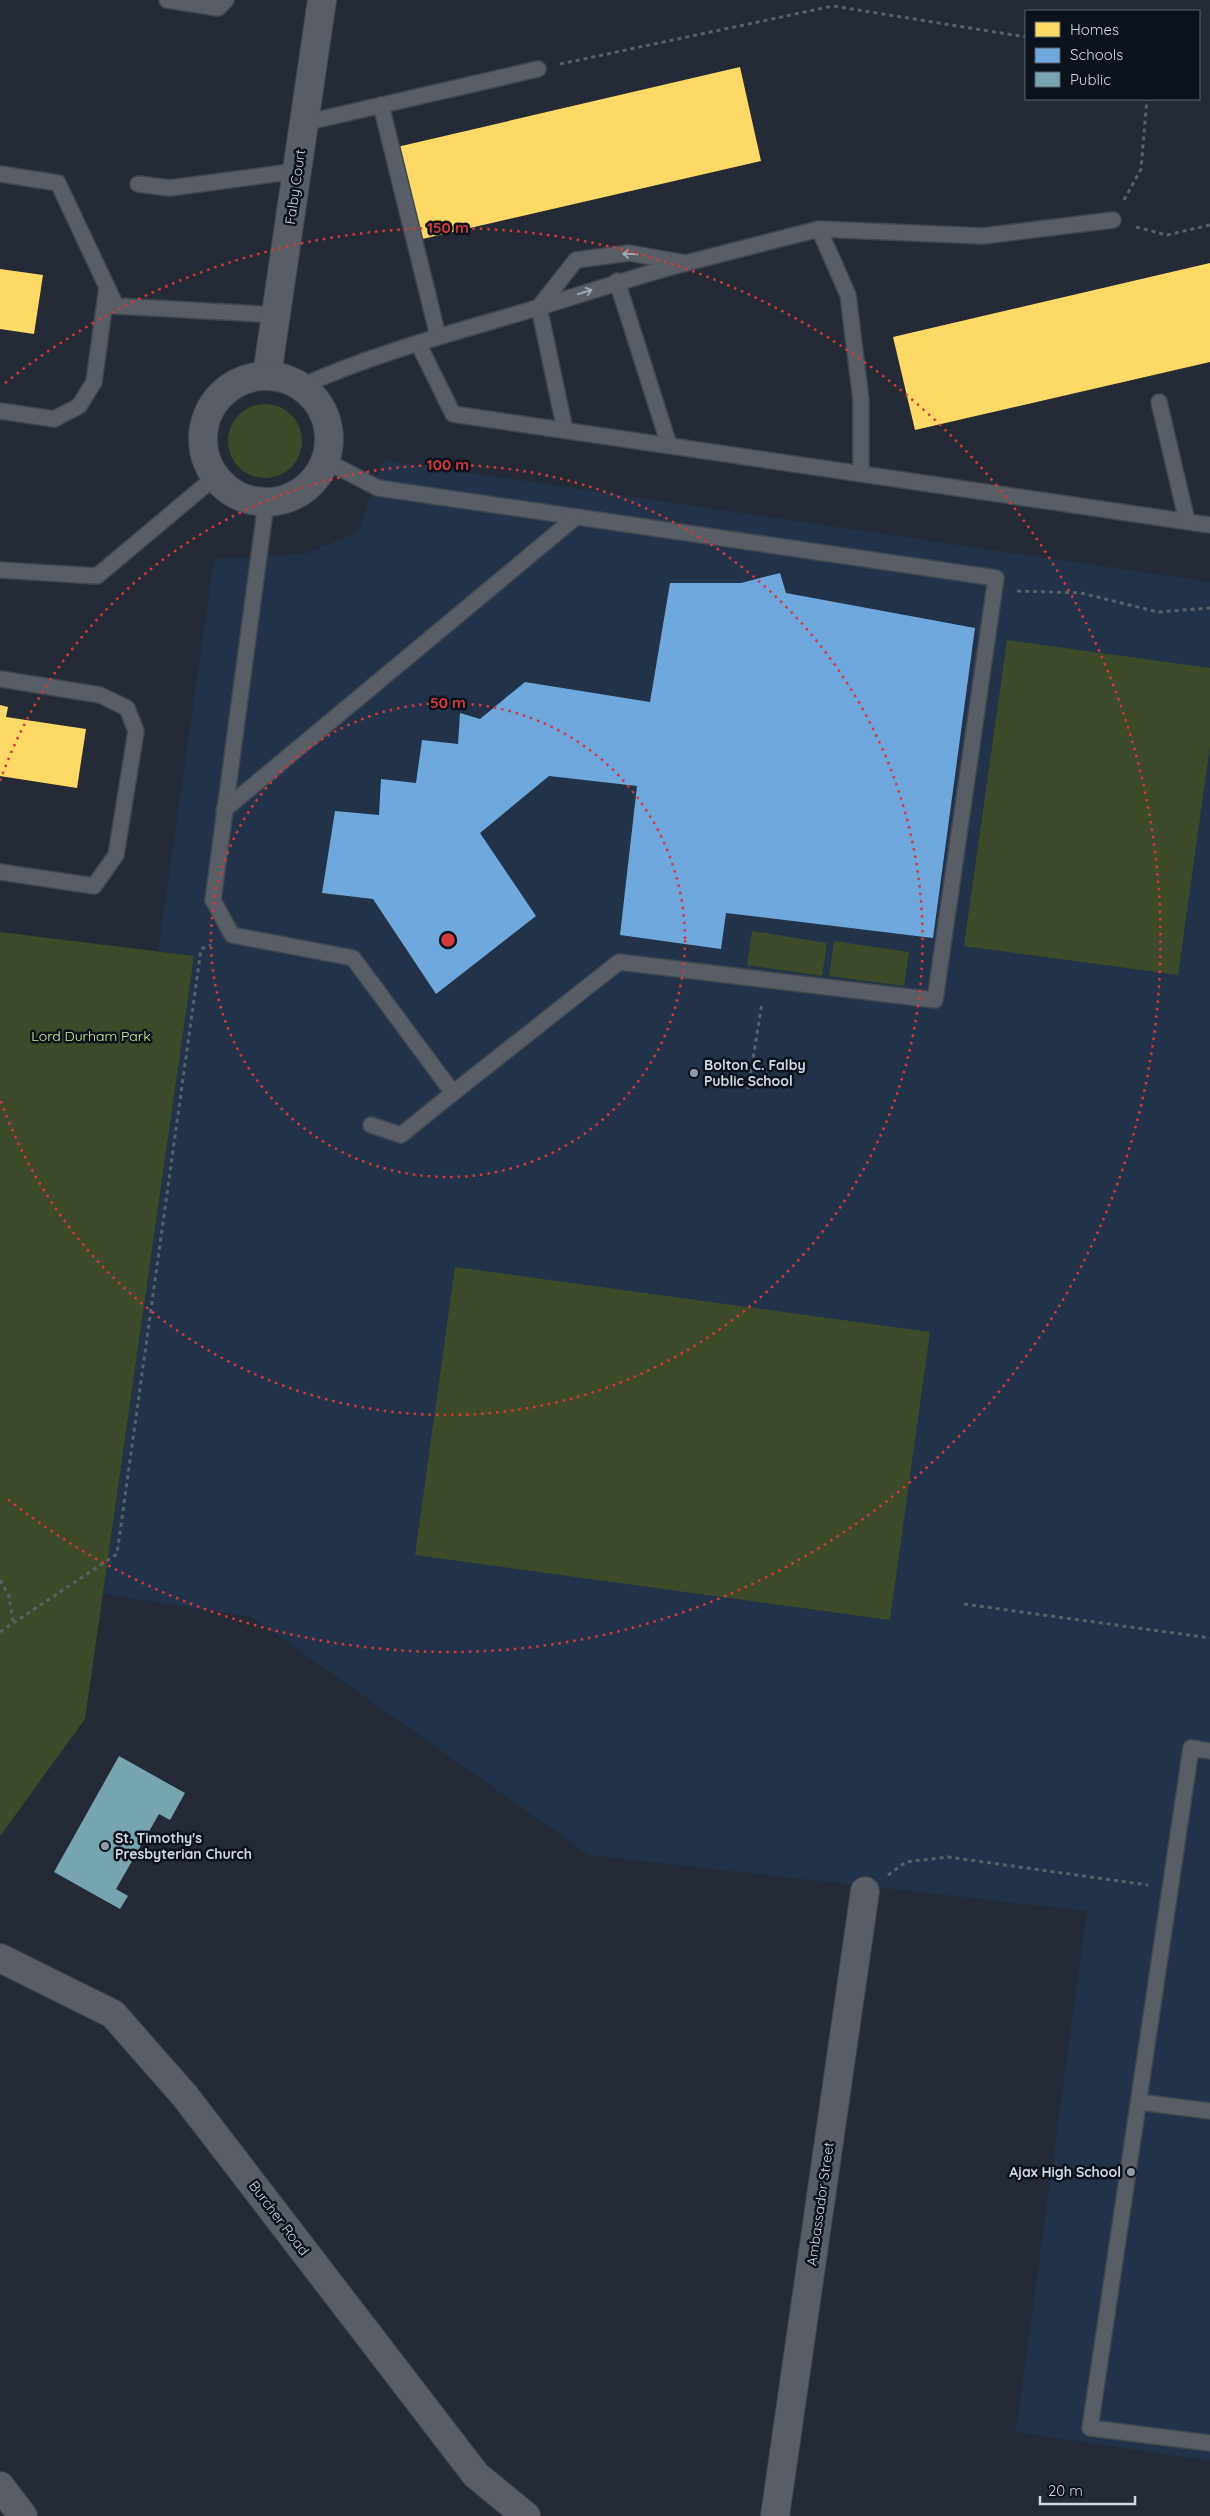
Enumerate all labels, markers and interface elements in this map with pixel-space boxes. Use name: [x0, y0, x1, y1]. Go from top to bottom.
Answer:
legend: [1025, 10, 1200, 100]
text: Homes: [1070, 20, 1119, 39]
text: Schools: [1070, 45, 1123, 64]
text: Public: [1070, 70, 1111, 89]
street label: Falby Court: [281, 148, 309, 226]
text: 150 m: [427, 218, 469, 237]
one-way arrow: [622, 249, 638, 259]
one-way arrow: [577, 286, 593, 296]
text: 100 m: [427, 455, 469, 474]
text: 50 m: [430, 693, 466, 712]
centre of rings: [439, 931, 457, 949]
park label: Lord Durham Park: [31, 1027, 151, 1045]
place label: Bolton C. Falby Public School: [704, 1056, 806, 1090]
marker: Bolton C. Falby Public School: [688, 1067, 700, 1079]
place label: St. Timothy's Presbyterian Church: [115, 1829, 252, 1863]
marker: St. Timothy's Presbyterian Church: [99, 1840, 111, 1852]
street label: Ambassador Street: [802, 2141, 838, 2267]
place label: Ajax High School: [1009, 2163, 1121, 2181]
marker: Ajax High School: [1125, 2166, 1137, 2178]
street label: Burcher Road: [245, 2177, 313, 2259]
scale bar: [1040, 2474, 1135, 2506]
text: 20 m: [1048, 2481, 1083, 2500]

